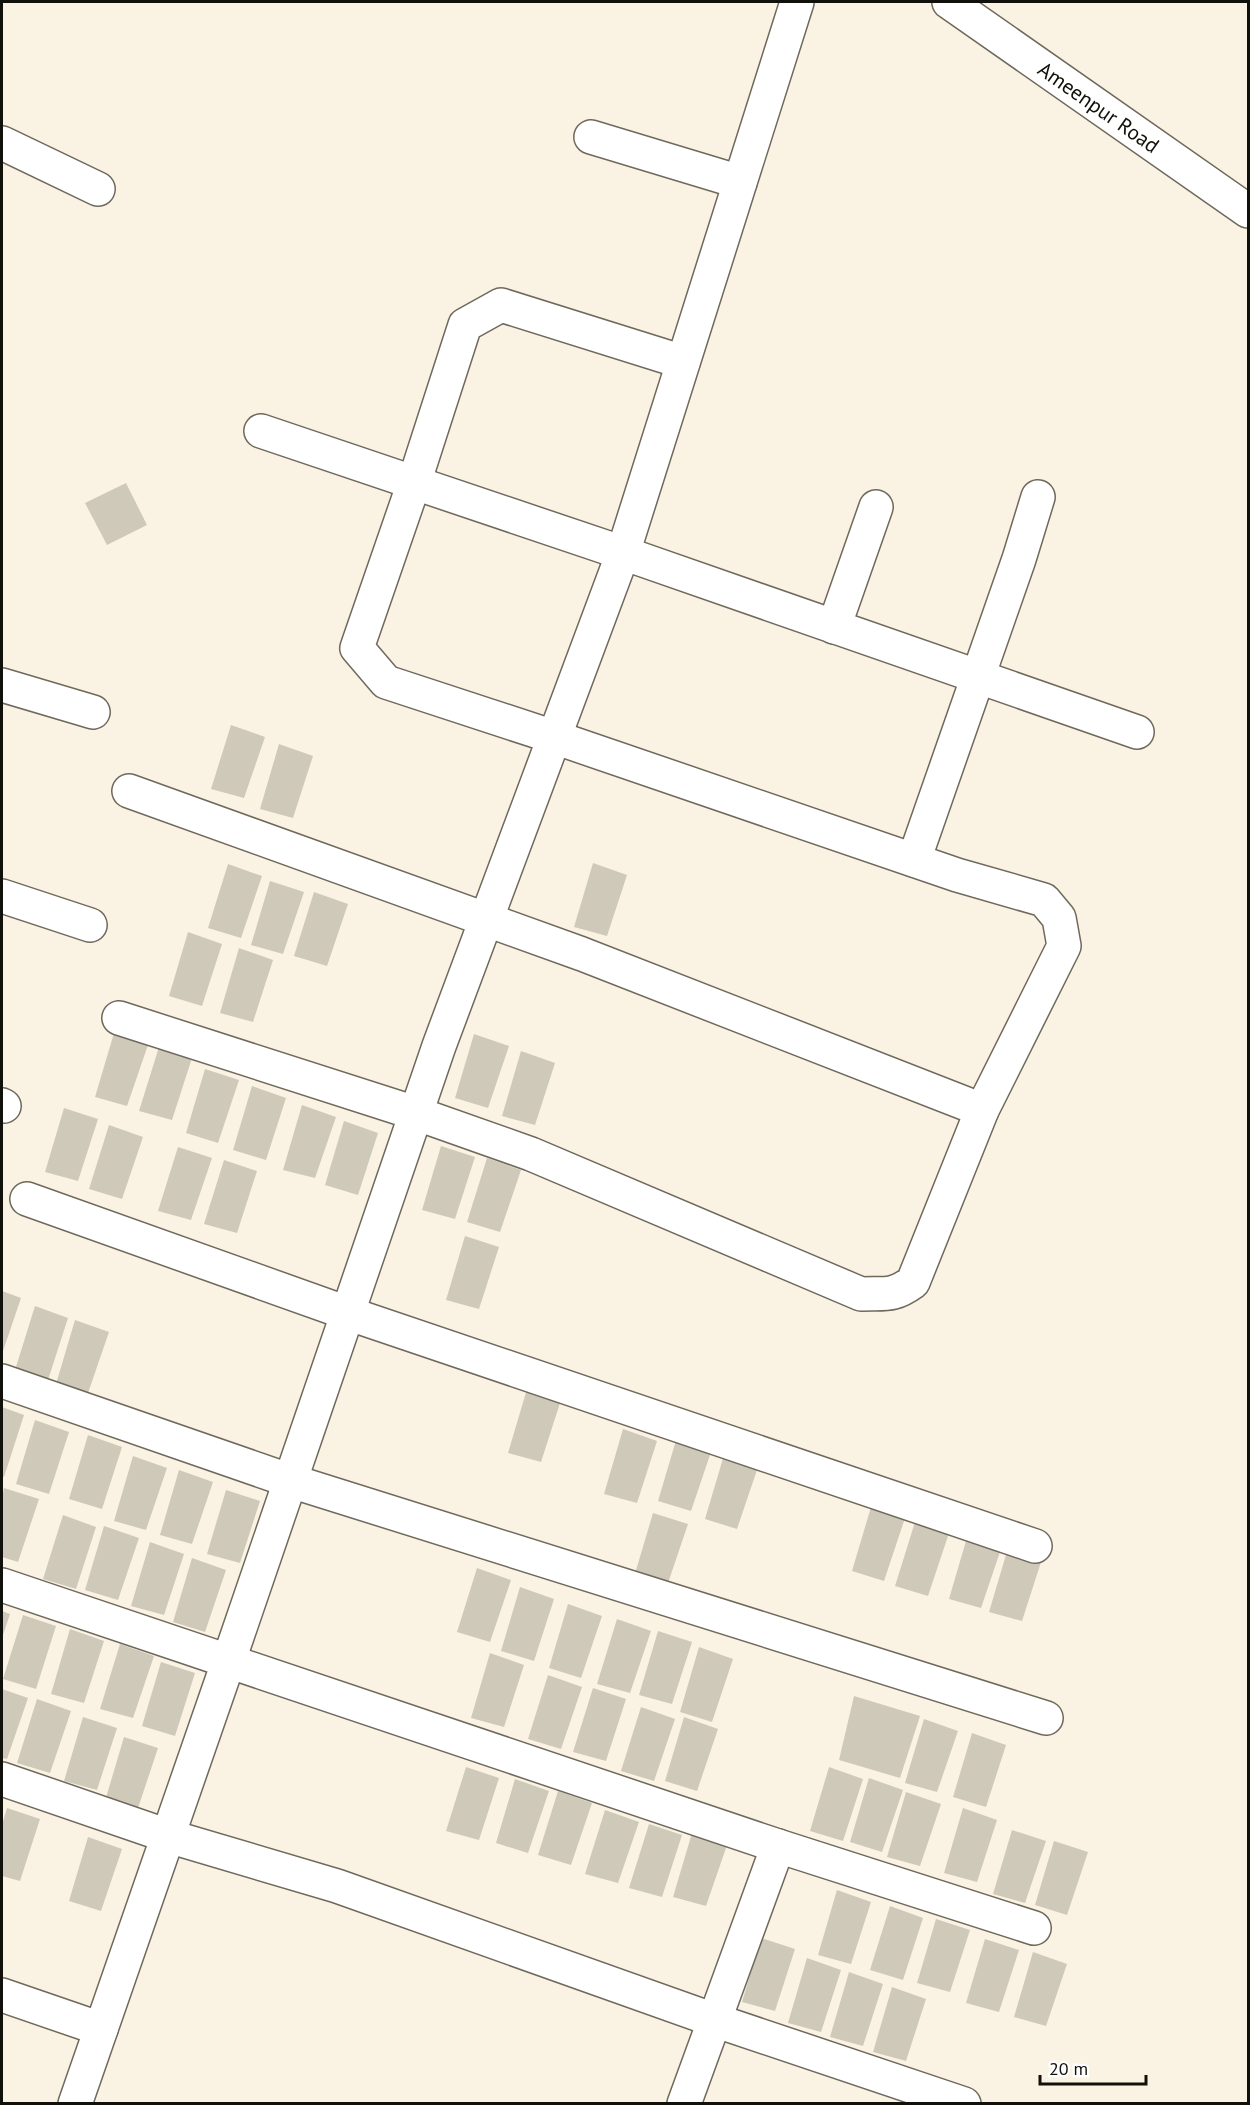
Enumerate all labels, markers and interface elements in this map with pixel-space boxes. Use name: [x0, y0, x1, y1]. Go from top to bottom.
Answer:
street label: Ameenpur Road: [1033, 55, 1165, 159]
scale bar: [1040, 2048, 1146, 2086]
text: 20 m: [1049, 2057, 1088, 2080]

